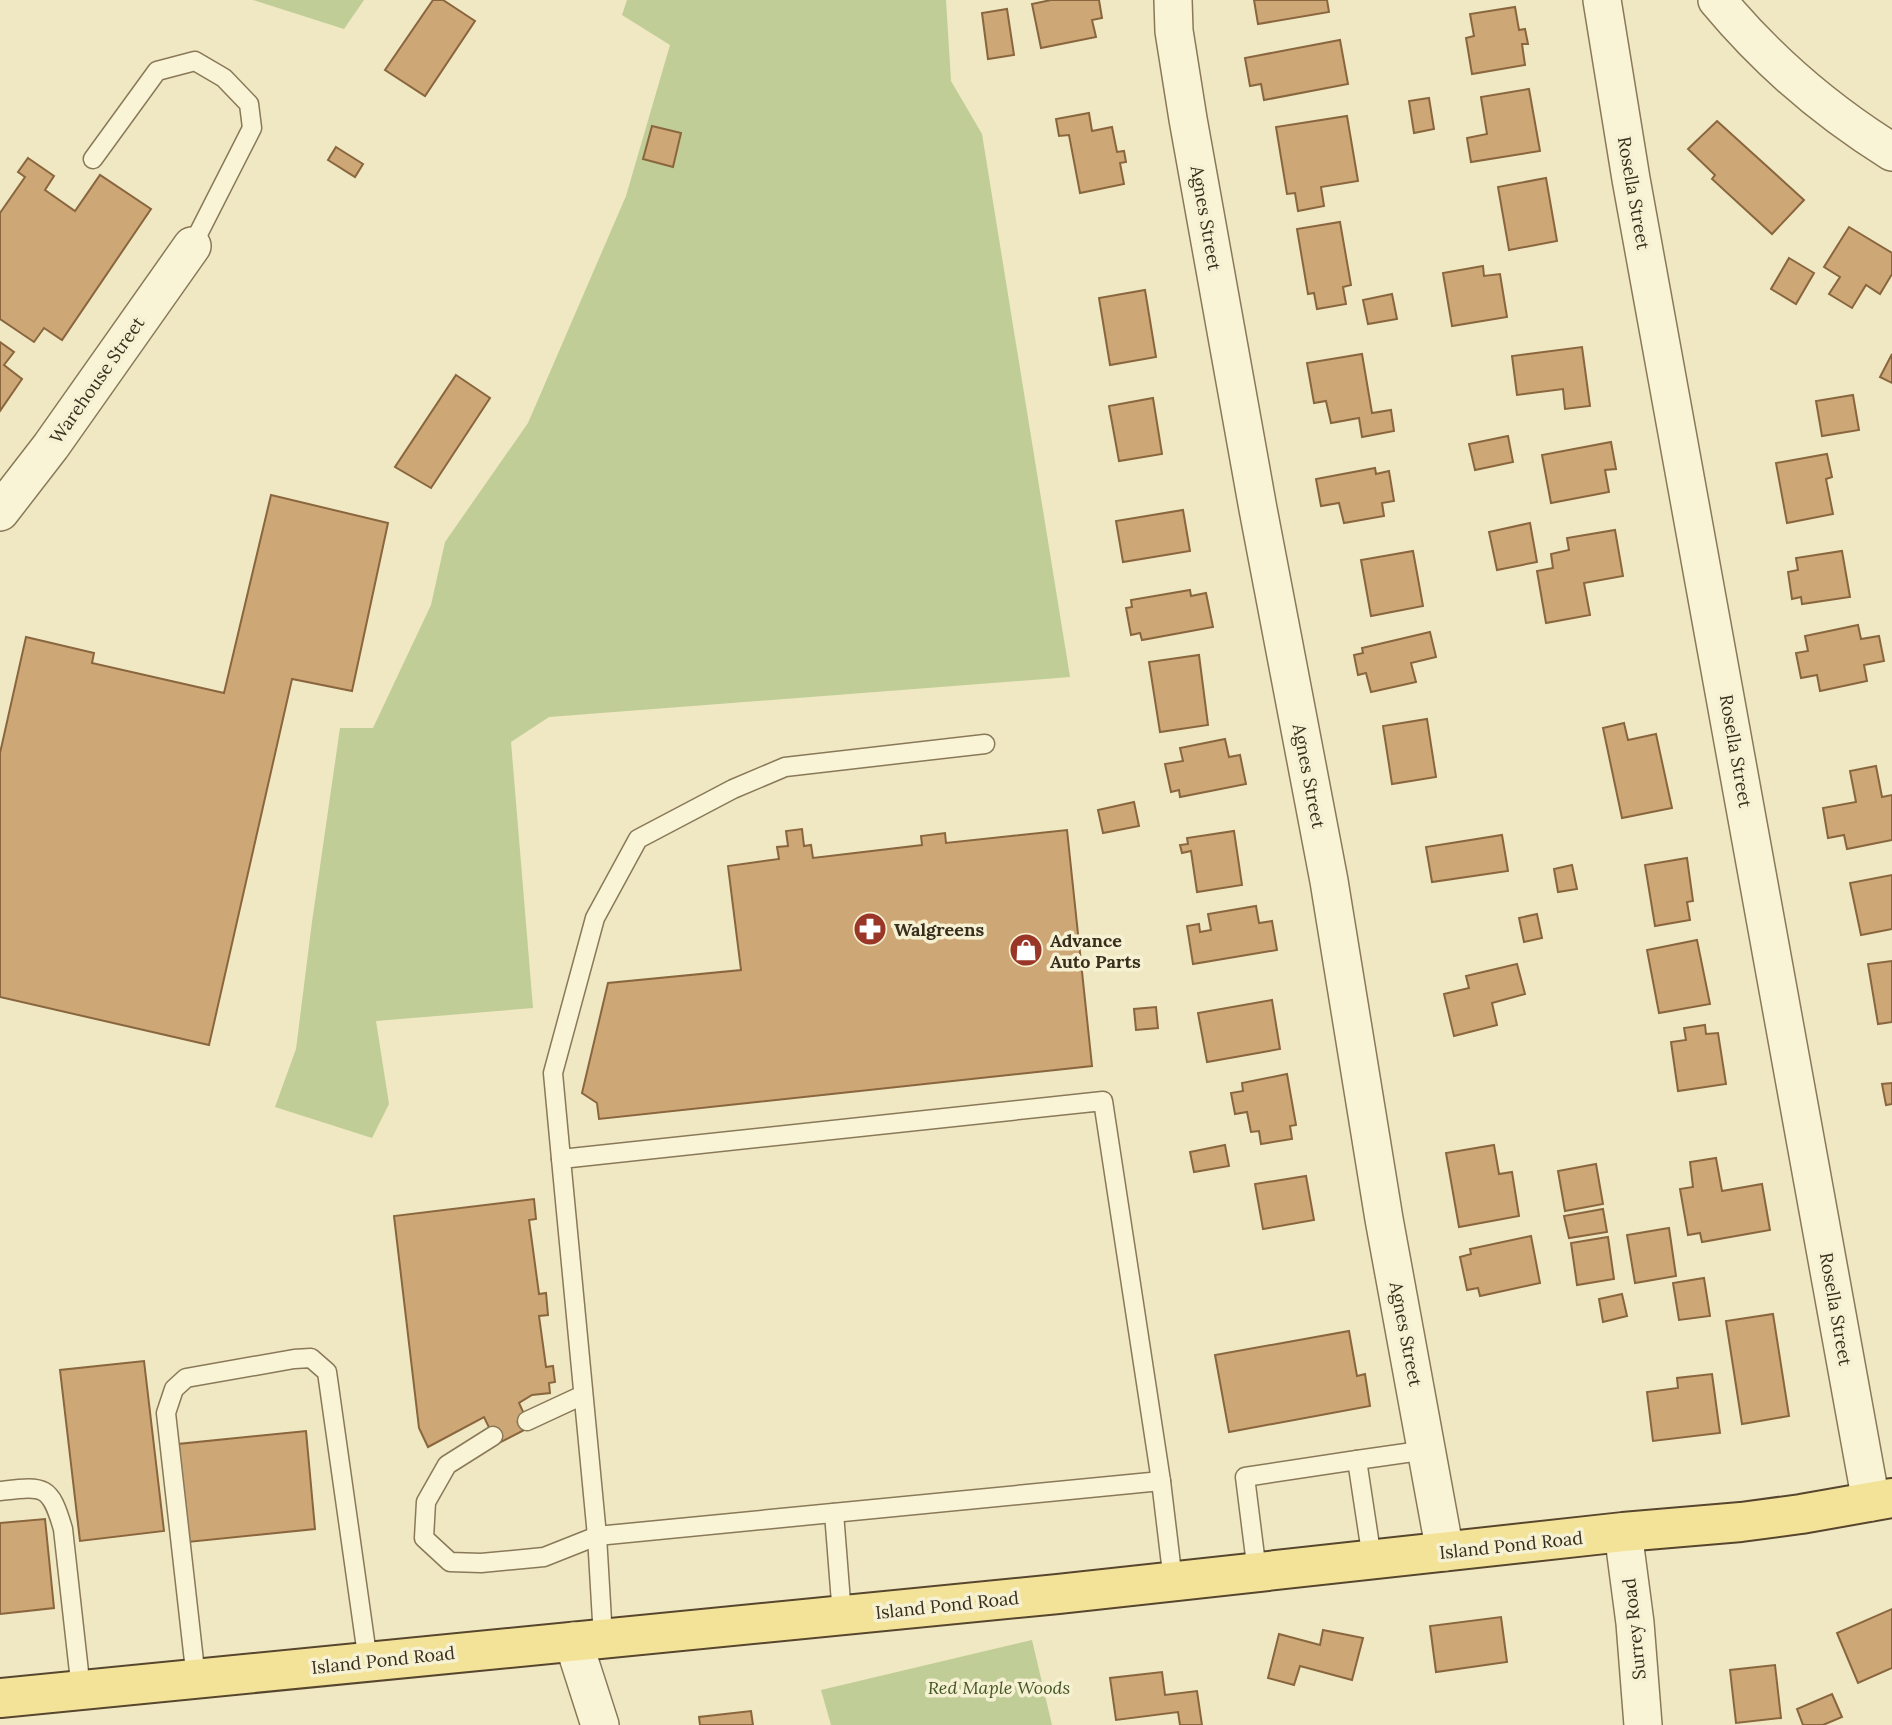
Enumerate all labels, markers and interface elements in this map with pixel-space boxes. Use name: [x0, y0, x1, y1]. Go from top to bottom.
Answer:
street label: Rosella Street: [1613, 135, 1655, 251]
street label: Agnes Street: [1185, 163, 1227, 272]
street label: Warehouse Street: [45, 312, 149, 448]
street label: Rosella Street: [1715, 693, 1757, 809]
street label: Agnes Street: [1287, 721, 1330, 830]
pharmacy icon: Walgreens: [851, 910, 889, 948]
place label: Walgreens: [894, 918, 984, 941]
place label: Advance Auto Parts: [1050, 929, 1141, 973]
shop icon: Advance Auto Parts: [1007, 931, 1045, 969]
street label: Rosella Street: [1815, 1251, 1857, 1367]
street label: Agnes Street: [1384, 1279, 1427, 1388]
street label: Island Pond Road: [1438, 1526, 1584, 1564]
street label: Surrey Road: [1617, 1577, 1651, 1681]
street label: Island Pond Road: [874, 1586, 1020, 1624]
street label: Island Pond Road: [310, 1641, 456, 1679]
park label: Red Maple Woods: [928, 1676, 1070, 1699]

